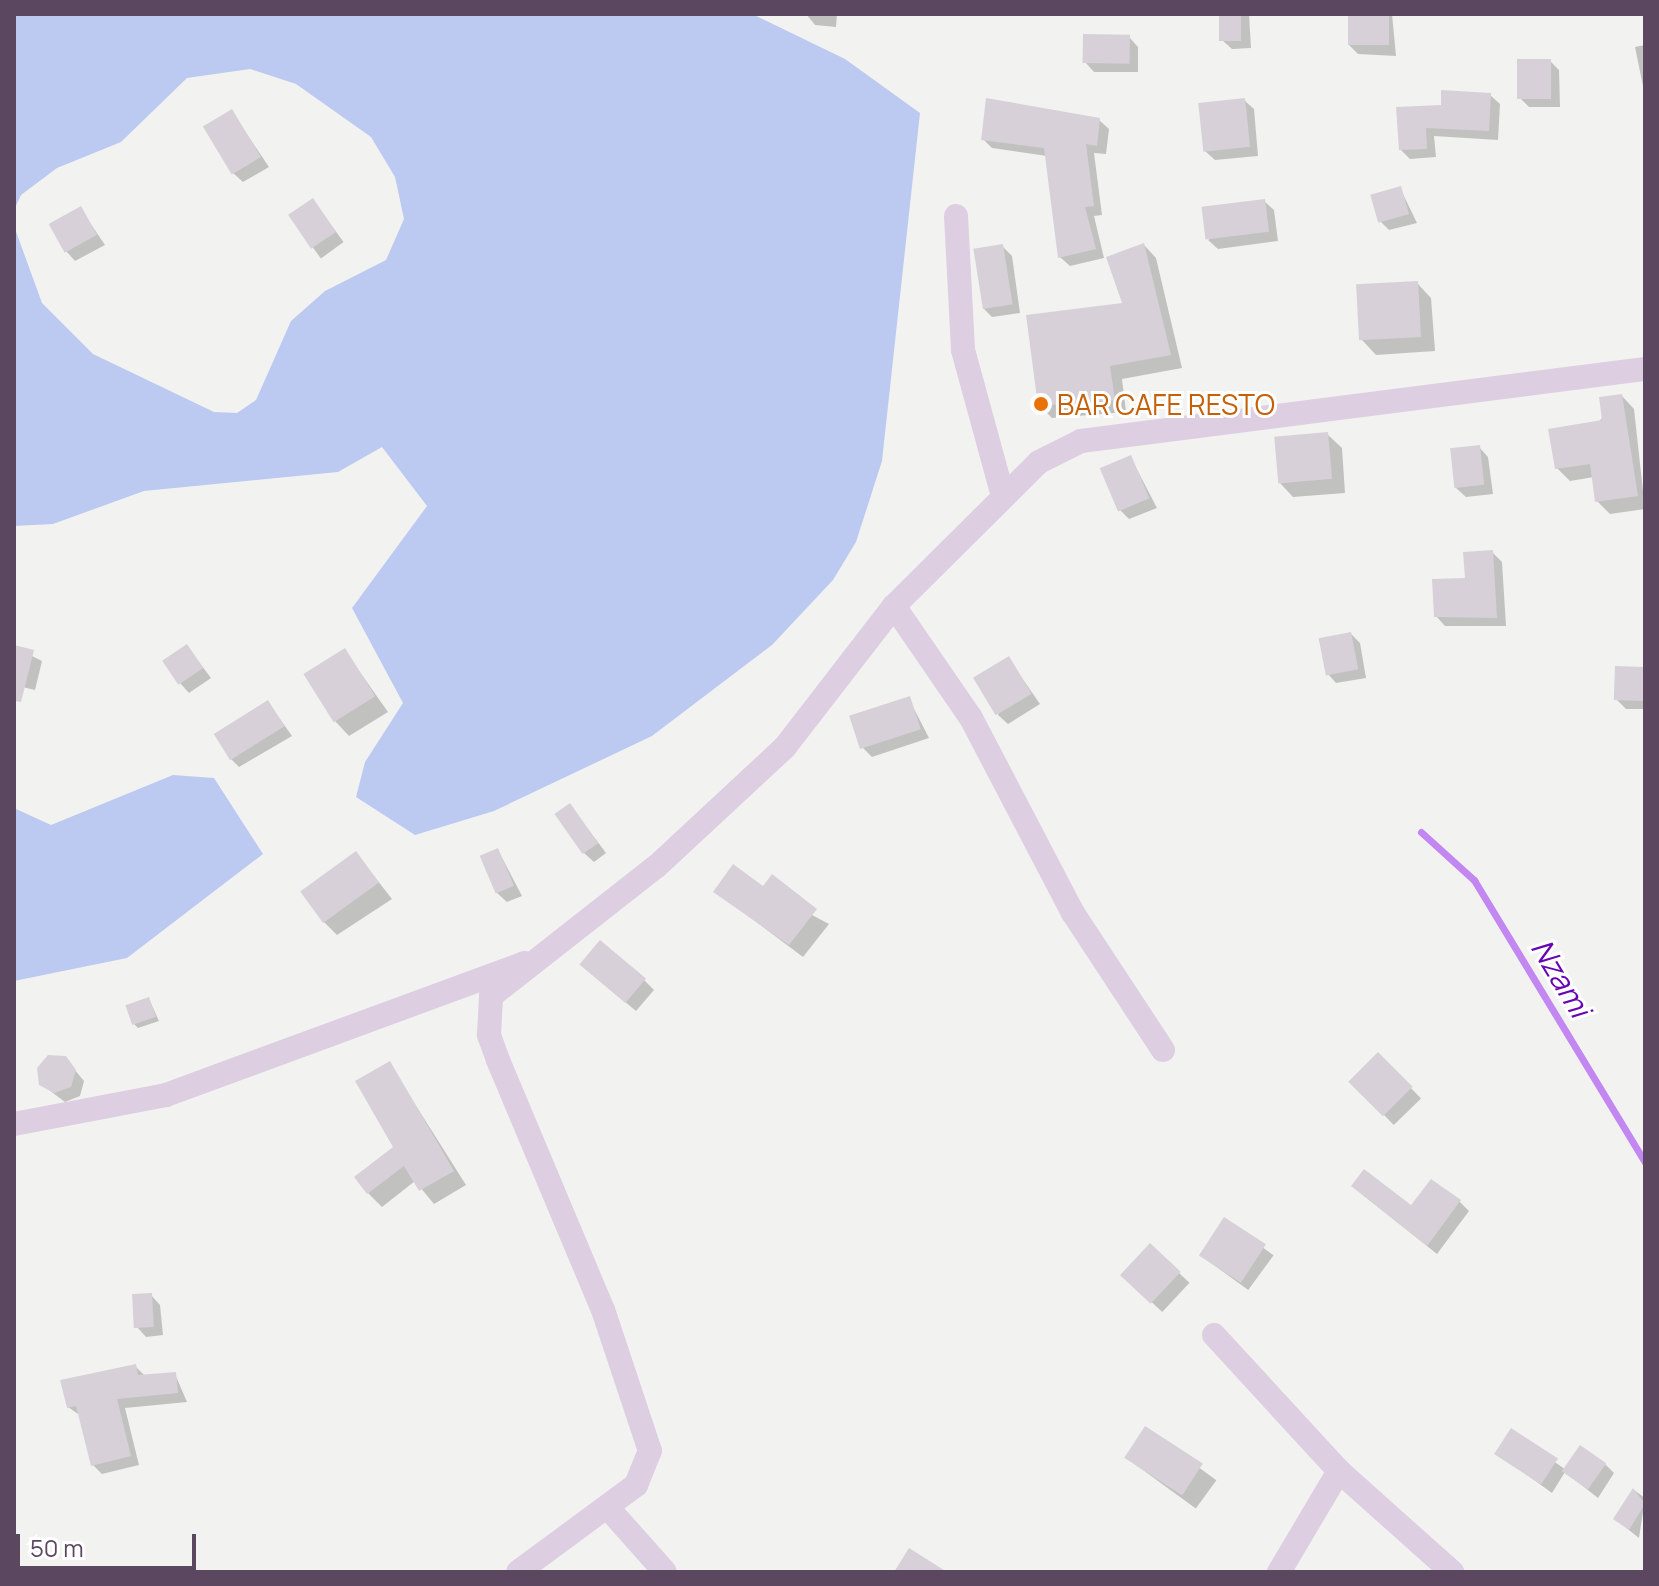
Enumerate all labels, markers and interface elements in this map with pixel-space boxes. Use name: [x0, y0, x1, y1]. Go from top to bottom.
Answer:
place label: BAR CAFE RESTO: [1057, 387, 1275, 421]
marker: BAR CAFE RESTO: [1032, 395, 1050, 413]
water label: Nzami: [1524, 932, 1598, 1024]
scale bar: [20, 1518, 200, 1568]
text: 50 m: [30, 1531, 84, 1564]

